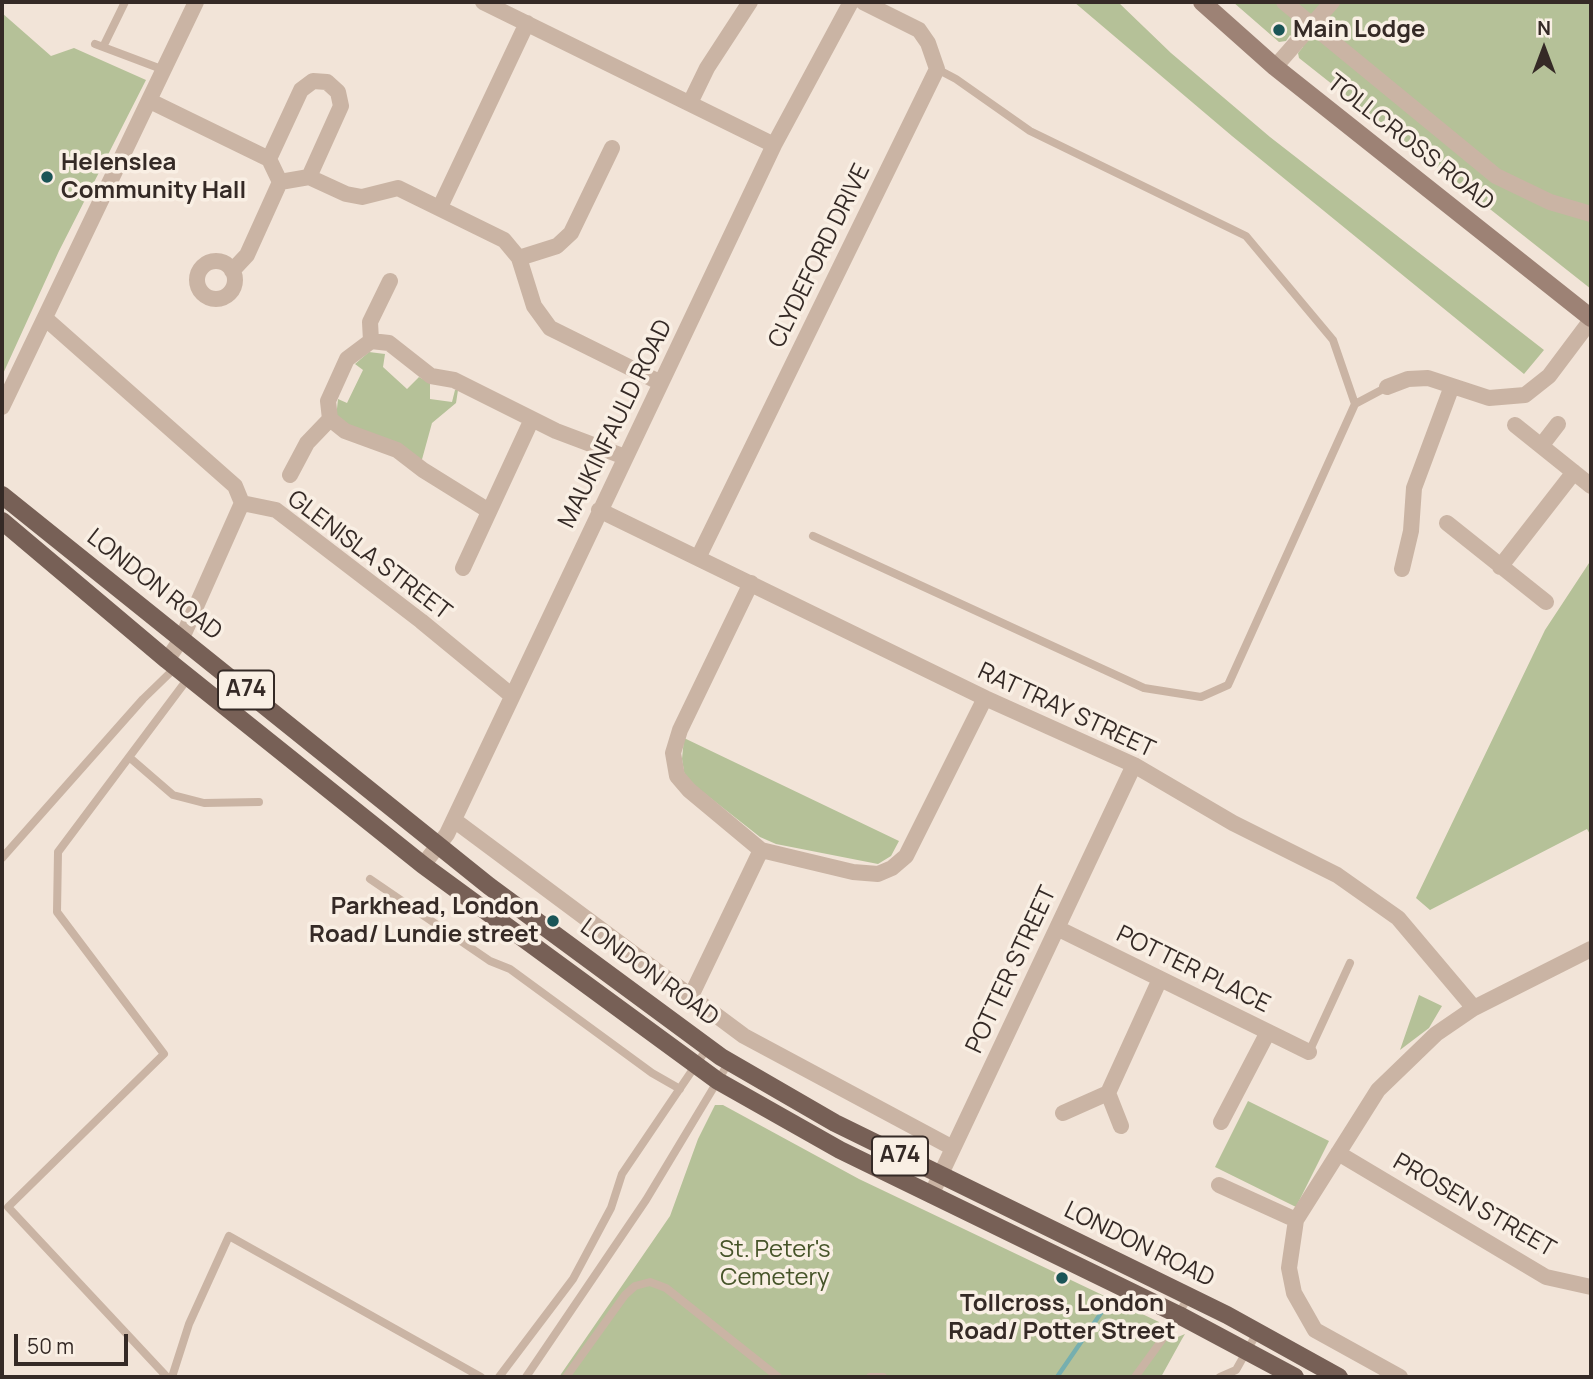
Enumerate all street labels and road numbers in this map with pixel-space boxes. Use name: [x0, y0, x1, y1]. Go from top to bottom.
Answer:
street label: TOLLCROSS ROAD: [1321, 69, 1499, 217]
street label: CLYDEFORD DRIVE: [763, 160, 877, 352]
street label: MAUKINFAULD ROAD: [553, 315, 679, 533]
street label: GLENISLA STREET: [281, 485, 457, 627]
street label: LONDON ROAD: [81, 523, 227, 647]
street label: RATTRAY STREET: [973, 657, 1159, 765]
road number: A74: [218, 670, 274, 710]
street label: POTTER STREET: [961, 882, 1063, 1058]
street label: LONDON ROAD: [574, 913, 724, 1033]
street label: POTTER PLACE: [1111, 920, 1275, 1020]
road number: A74: [872, 1136, 928, 1176]
street label: PROSEN STREET: [1388, 1148, 1560, 1264]
street label: LONDON ROAD: [1059, 1196, 1219, 1294]

